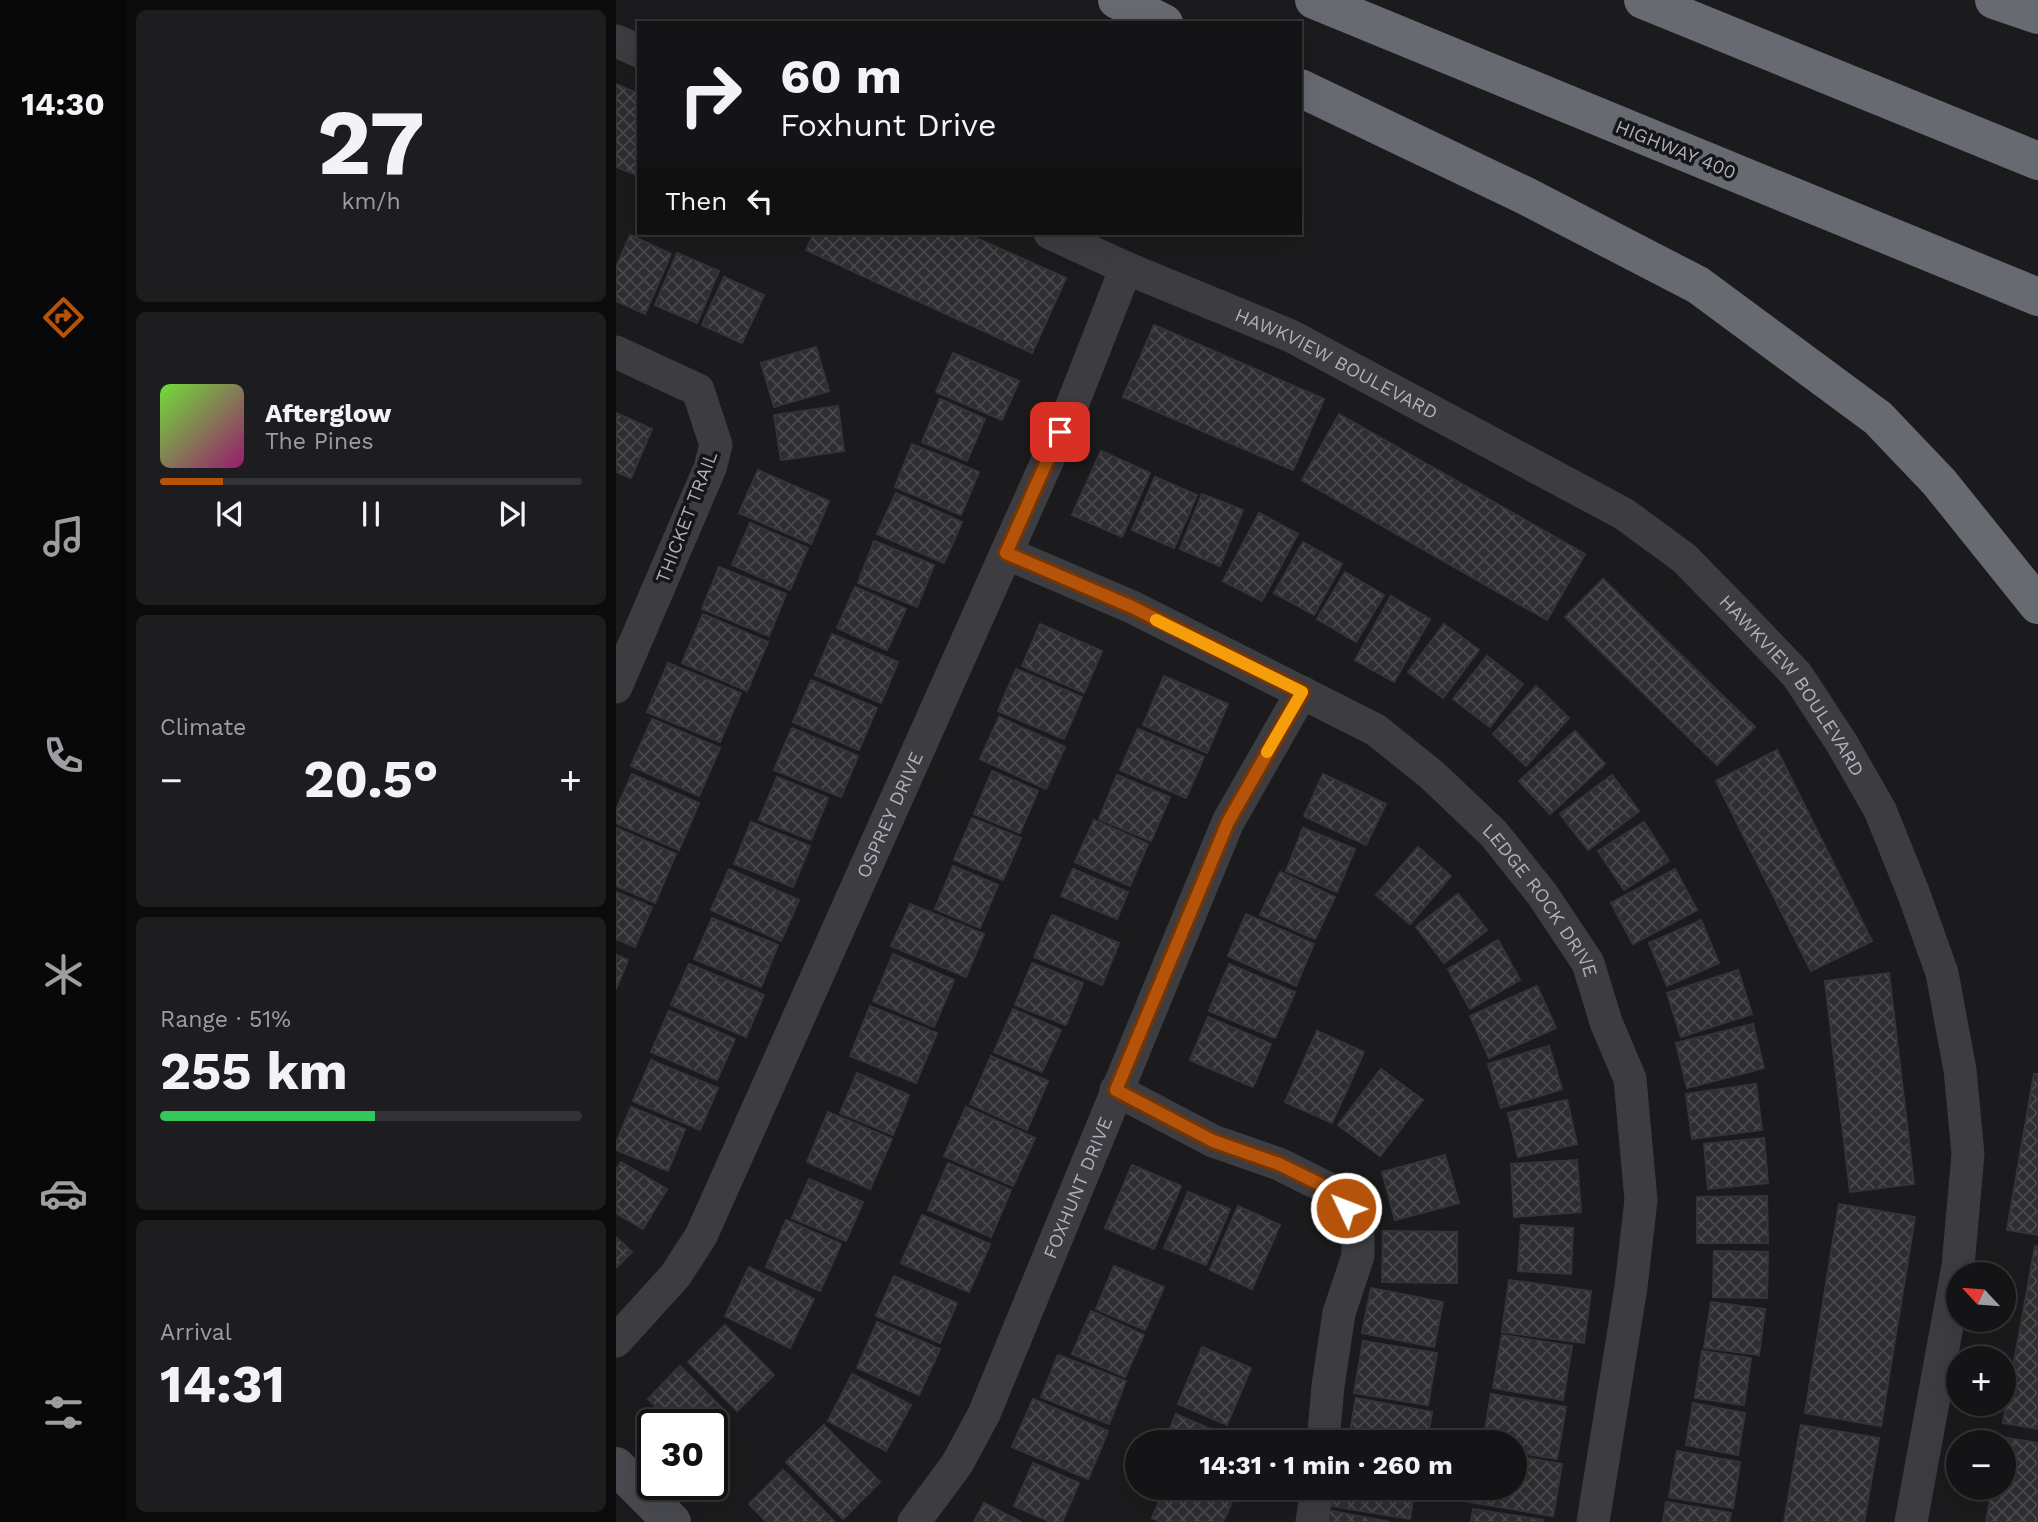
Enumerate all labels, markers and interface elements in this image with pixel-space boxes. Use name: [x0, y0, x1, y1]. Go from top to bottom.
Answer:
text: 60 m: [780, 47, 902, 105]
icon: right: [665, 49, 756, 140]
text: 14:30: [21, 85, 105, 123]
text: 27: [317, 89, 425, 196]
text: Foxhunt Drive: [780, 106, 996, 144]
street label: HIGHWAY 400: [1612, 115, 1739, 184]
icon: left: [741, 182, 779, 220]
text: Then: [665, 186, 727, 216]
text: km/h: [341, 188, 401, 215]
icon: directions: [39, 293, 88, 342]
street label: HAWKVIEW BOULEVARD: [1232, 303, 1442, 424]
text: Afterglow: [265, 398, 391, 428]
pin: [1030, 402, 1090, 462]
icon: arrive: [1041, 413, 1079, 451]
text: The Pines: [265, 428, 374, 455]
street label: THICKET TRAIL: [651, 448, 722, 586]
icon: previous: [211, 495, 249, 533]
icon: pause: [352, 495, 390, 533]
icon: next: [493, 495, 531, 533]
icon: music: [39, 512, 88, 561]
street label: HAWKVIEW BOULEVARD: [1714, 590, 1869, 780]
text: Climate: [160, 714, 246, 741]
icon: phone: [39, 731, 88, 780]
street label: OSPREY DRIVE: [852, 748, 928, 882]
text: 20.5°: [303, 749, 439, 810]
text: −: [160, 758, 183, 802]
text: +: [559, 758, 582, 802]
street label: LEDGE ROCK DRIVE: [1478, 818, 1603, 980]
icon: climate: [39, 950, 88, 999]
text: Range · 51%: [160, 1006, 291, 1033]
text: 255 km: [160, 1041, 348, 1102]
street label: FOXHUNT DRIVE: [1038, 1113, 1117, 1262]
icon: car: [39, 1169, 88, 1218]
position arrow: [1309, 1171, 1383, 1245]
north arrow: [1946, 1262, 2016, 1332]
map controls: [1946, 1262, 2016, 1500]
text: Arrival: [160, 1319, 232, 1346]
button: +: [1946, 1346, 2016, 1416]
text: 14:31: [160, 1354, 285, 1415]
icon: filters: [39, 1388, 88, 1437]
speed limit sign: 30: [637, 1409, 728, 1500]
button: −: [1946, 1430, 2016, 1500]
text: 14:31 · 1 min · 260 m: [1199, 1450, 1453, 1480]

